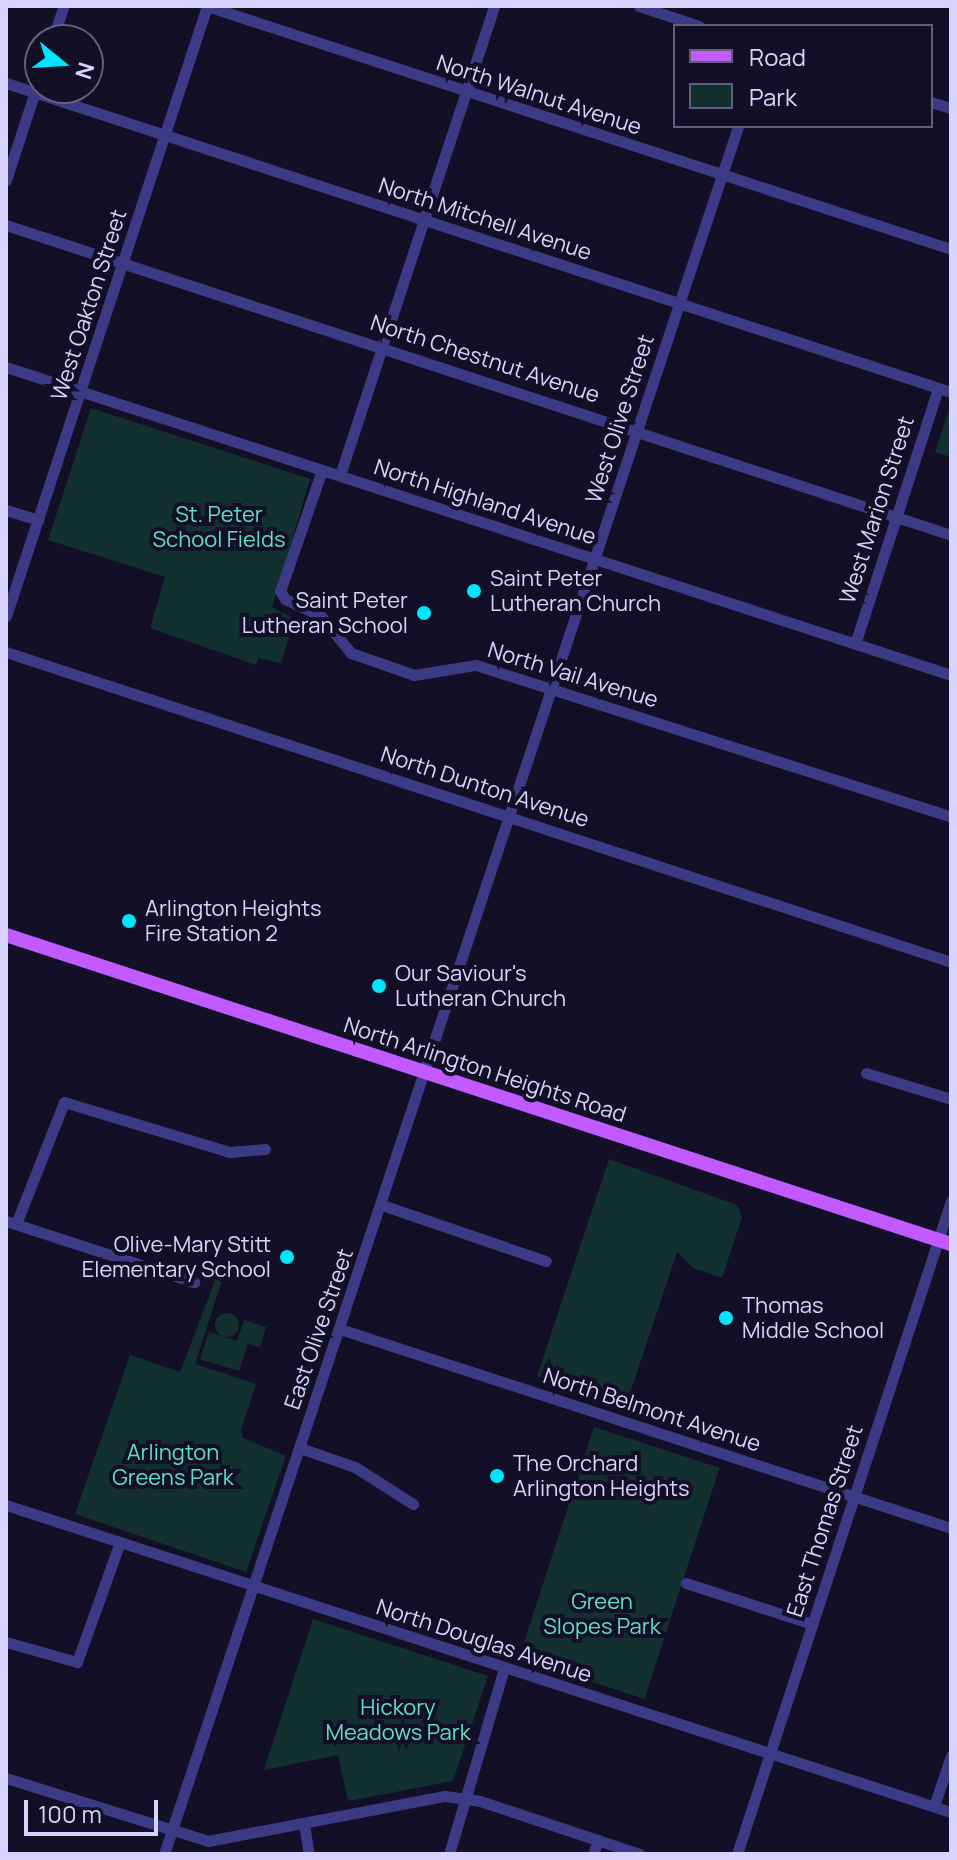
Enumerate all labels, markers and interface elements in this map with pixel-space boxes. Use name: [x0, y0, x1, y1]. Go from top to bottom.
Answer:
north arrow: [24, 24, 104, 104]
legend: [673, 24, 933, 128]
text: Road: [749, 40, 806, 73]
street label: North Walnut Avenue: [433, 49, 645, 141]
text: N: [68, 59, 102, 83]
text: Park: [749, 80, 797, 113]
street label: North Mitchell Avenue: [375, 172, 595, 266]
street label: West Oakton Street: [46, 206, 132, 404]
street label: North Chestnut Avenue: [367, 310, 603, 408]
street label: West Olive Street: [580, 331, 660, 507]
street label: West Marion Street: [834, 413, 920, 607]
street label: North Highland Avenue: [371, 454, 599, 550]
park label: St. Peter School Fields: [152, 501, 286, 552]
place label: Saint Peter Lutheran Church: [490, 565, 661, 616]
marker: Saint Peter Lutheran Church: [465, 582, 483, 600]
place label: Saint Peter Lutheran School: [242, 587, 408, 638]
marker: Saint Peter Lutheran School: [415, 604, 433, 622]
street label: North Vail Avenue: [485, 637, 661, 713]
street label: North Dunton Avenue: [378, 741, 592, 833]
place label: Arlington Heights Fire Station 2: [145, 895, 322, 946]
marker: Arlington Heights Fire Station 2: [120, 912, 138, 930]
place label: Our Saviour's Lutheran Church: [395, 960, 566, 1012]
marker: Our Saviour's Lutheran Church: [370, 977, 388, 995]
street label: North Arlington Heights Road: [340, 1012, 630, 1128]
place label: Olive-Mary Stitt Elementary School: [82, 1231, 271, 1282]
street label: East Olive Street: [279, 1245, 359, 1413]
marker: Olive-Mary Stitt Elementary School: [278, 1248, 296, 1266]
place label: Thomas Middle School: [742, 1292, 884, 1344]
marker: Thomas Middle School: [717, 1309, 735, 1327]
street label: North Belmont Avenue: [540, 1362, 764, 1458]
street label: East Thomas Street: [782, 1422, 868, 1620]
park label: Arlington Greens Park: [112, 1439, 234, 1490]
place label: The Orchard Arlington Heights: [513, 1450, 690, 1502]
marker: The Orchard Arlington Heights: [488, 1467, 506, 1485]
park label: Green Slopes Park: [543, 1588, 661, 1640]
street label: North Douglas Avenue: [373, 1594, 595, 1688]
park label: Hickory Meadows Park: [325, 1694, 471, 1746]
scale bar: [28, 1784, 162, 1834]
text: 100 m: [38, 1797, 102, 1830]

